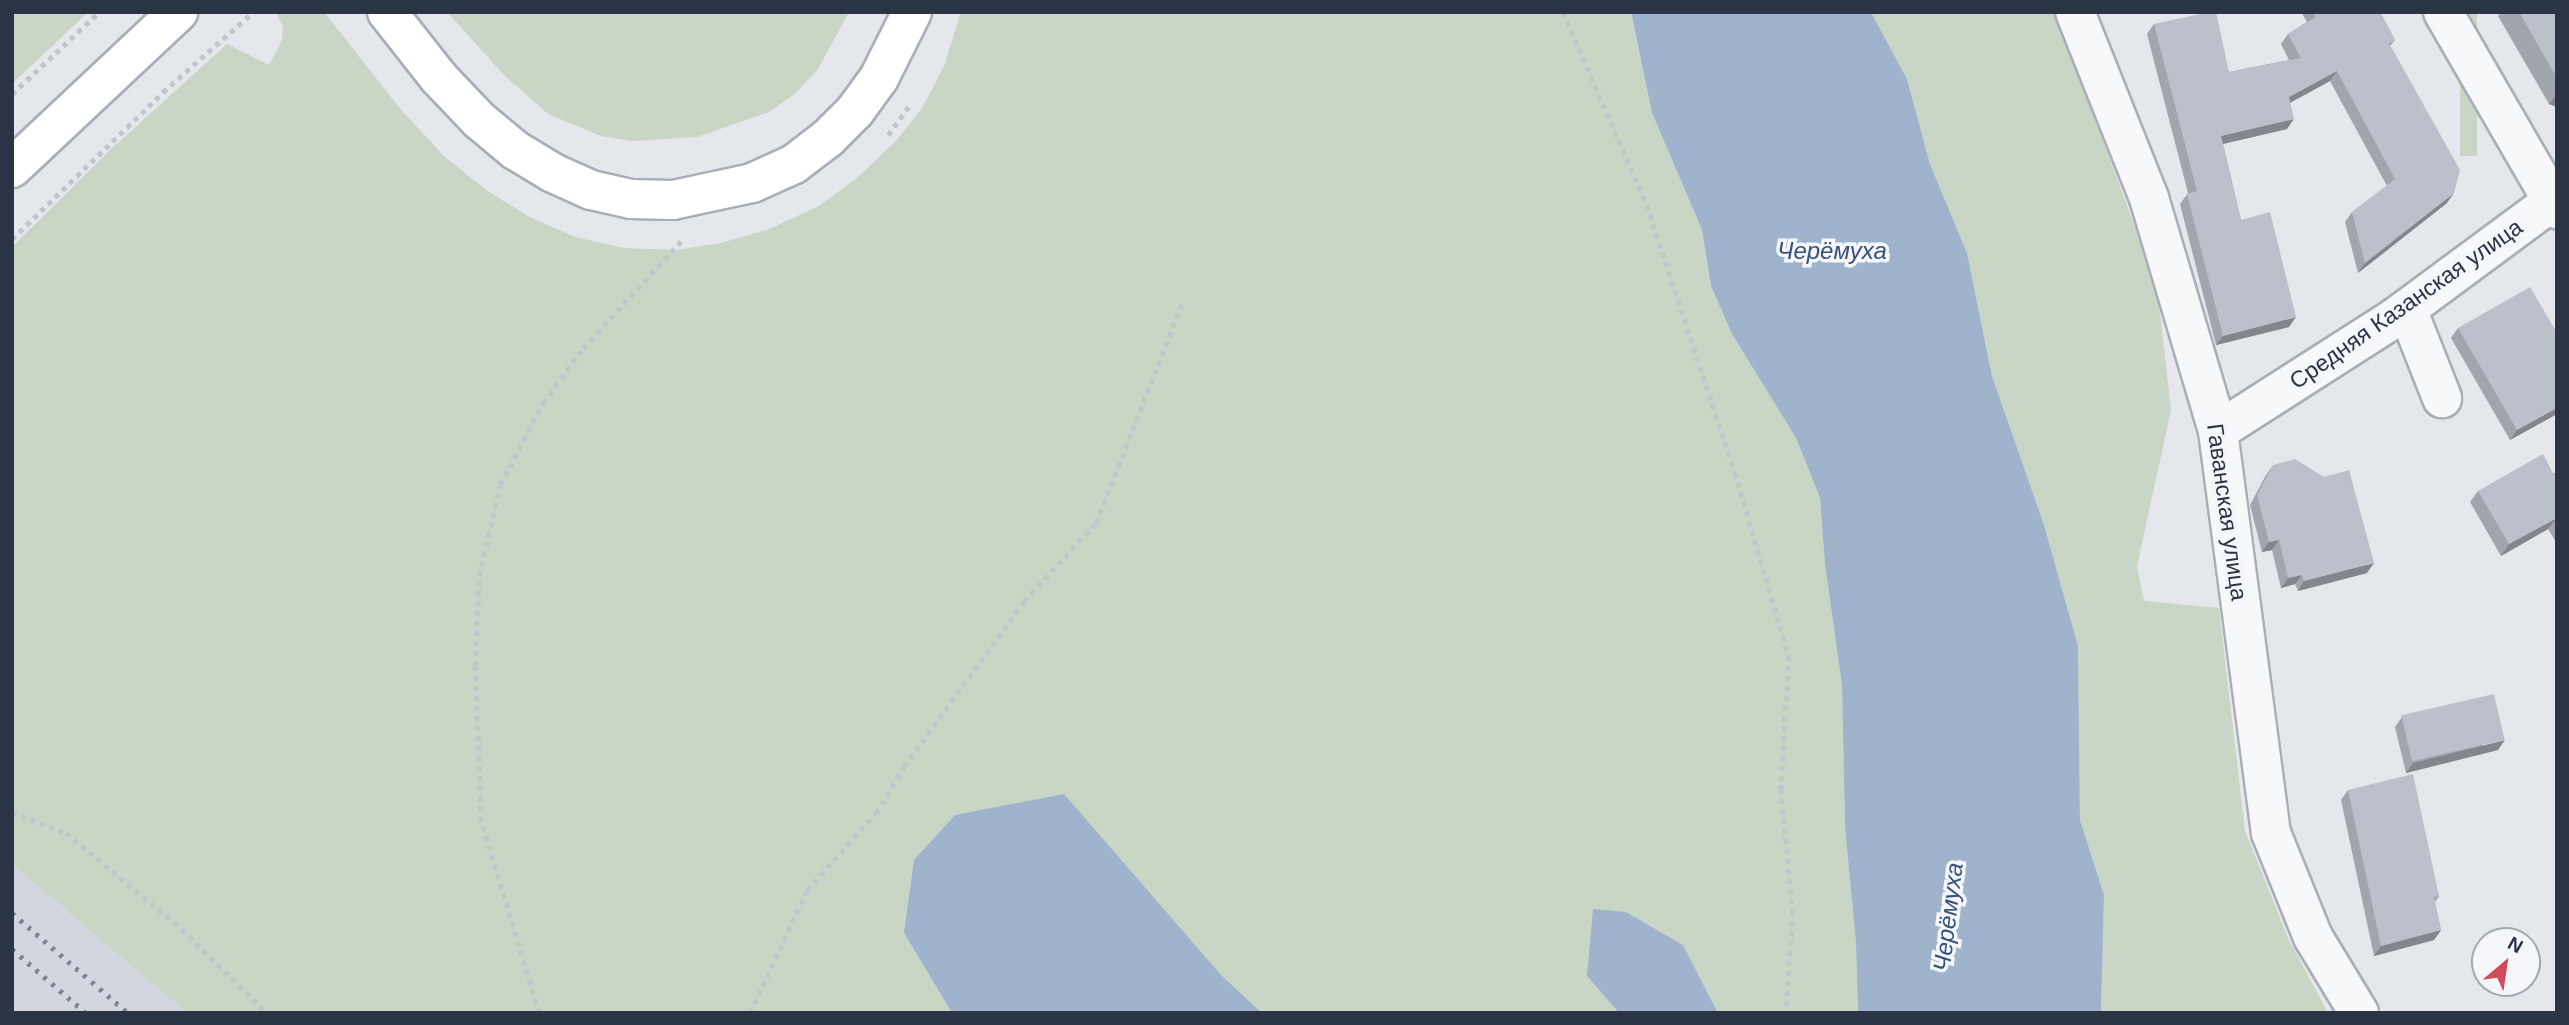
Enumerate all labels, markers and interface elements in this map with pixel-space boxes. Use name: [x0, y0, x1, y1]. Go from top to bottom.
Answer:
street label: Средняя Казанская улица: [2284, 213, 2528, 395]
water label: Черёмуха: [1777, 237, 1887, 265]
street label: Гаванская улица: [2201, 422, 2253, 602]
water label: Черёмуха: [1927, 861, 1969, 973]
north arrow: [2471, 927, 2541, 997]
text: N: [2504, 932, 2527, 957]

